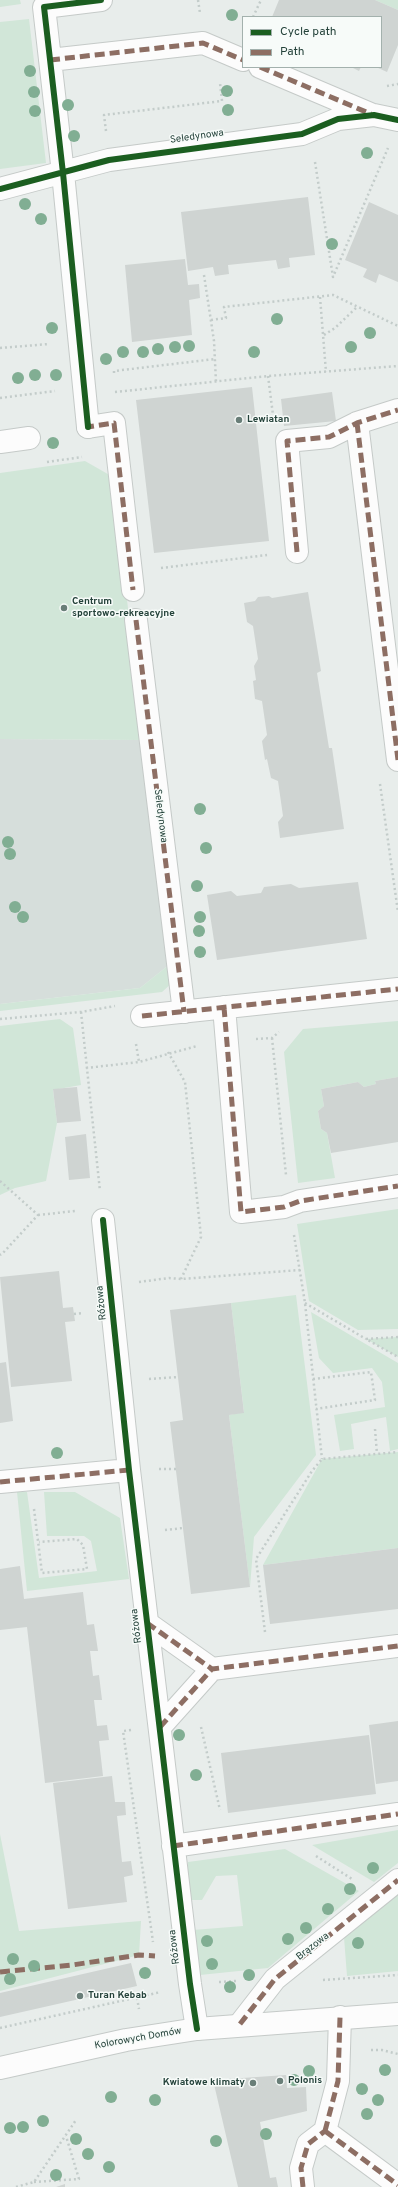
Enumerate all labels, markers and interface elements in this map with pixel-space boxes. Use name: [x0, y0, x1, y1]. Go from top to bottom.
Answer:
legend: [242, 16, 382, 68]
text: Cycle path: [280, 24, 337, 40]
text: Path: [280, 44, 305, 60]
street label: Seledynowa: [169, 127, 225, 147]
place label: Lewiatan: [247, 414, 289, 426]
marker: Lewiatan: [234, 415, 244, 425]
place label: Centrum sportowo-rekreacyjne: [72, 596, 175, 620]
marker: Centrum sportowo-rekreacyjne: [59, 603, 69, 613]
street label: Seledynowa: [151, 788, 169, 844]
street label: Różowa: [94, 1285, 110, 1321]
street label: Różowa: [129, 1608, 145, 1644]
street label: Różowa: [167, 1929, 183, 1965]
street label: Brązowa: [294, 1930, 332, 1964]
place label: Turan Kebab: [88, 1990, 147, 2002]
marker: Turan Kebab: [75, 1991, 85, 2001]
street label: Kolorowych Domów: [94, 2025, 182, 2053]
place label: Polonis: [288, 2075, 322, 2087]
marker: Polonis: [275, 2076, 285, 2086]
place label: Kwiatowe klimaty: [163, 2077, 245, 2089]
marker: Kwiatowe klimaty: [248, 2078, 258, 2088]

